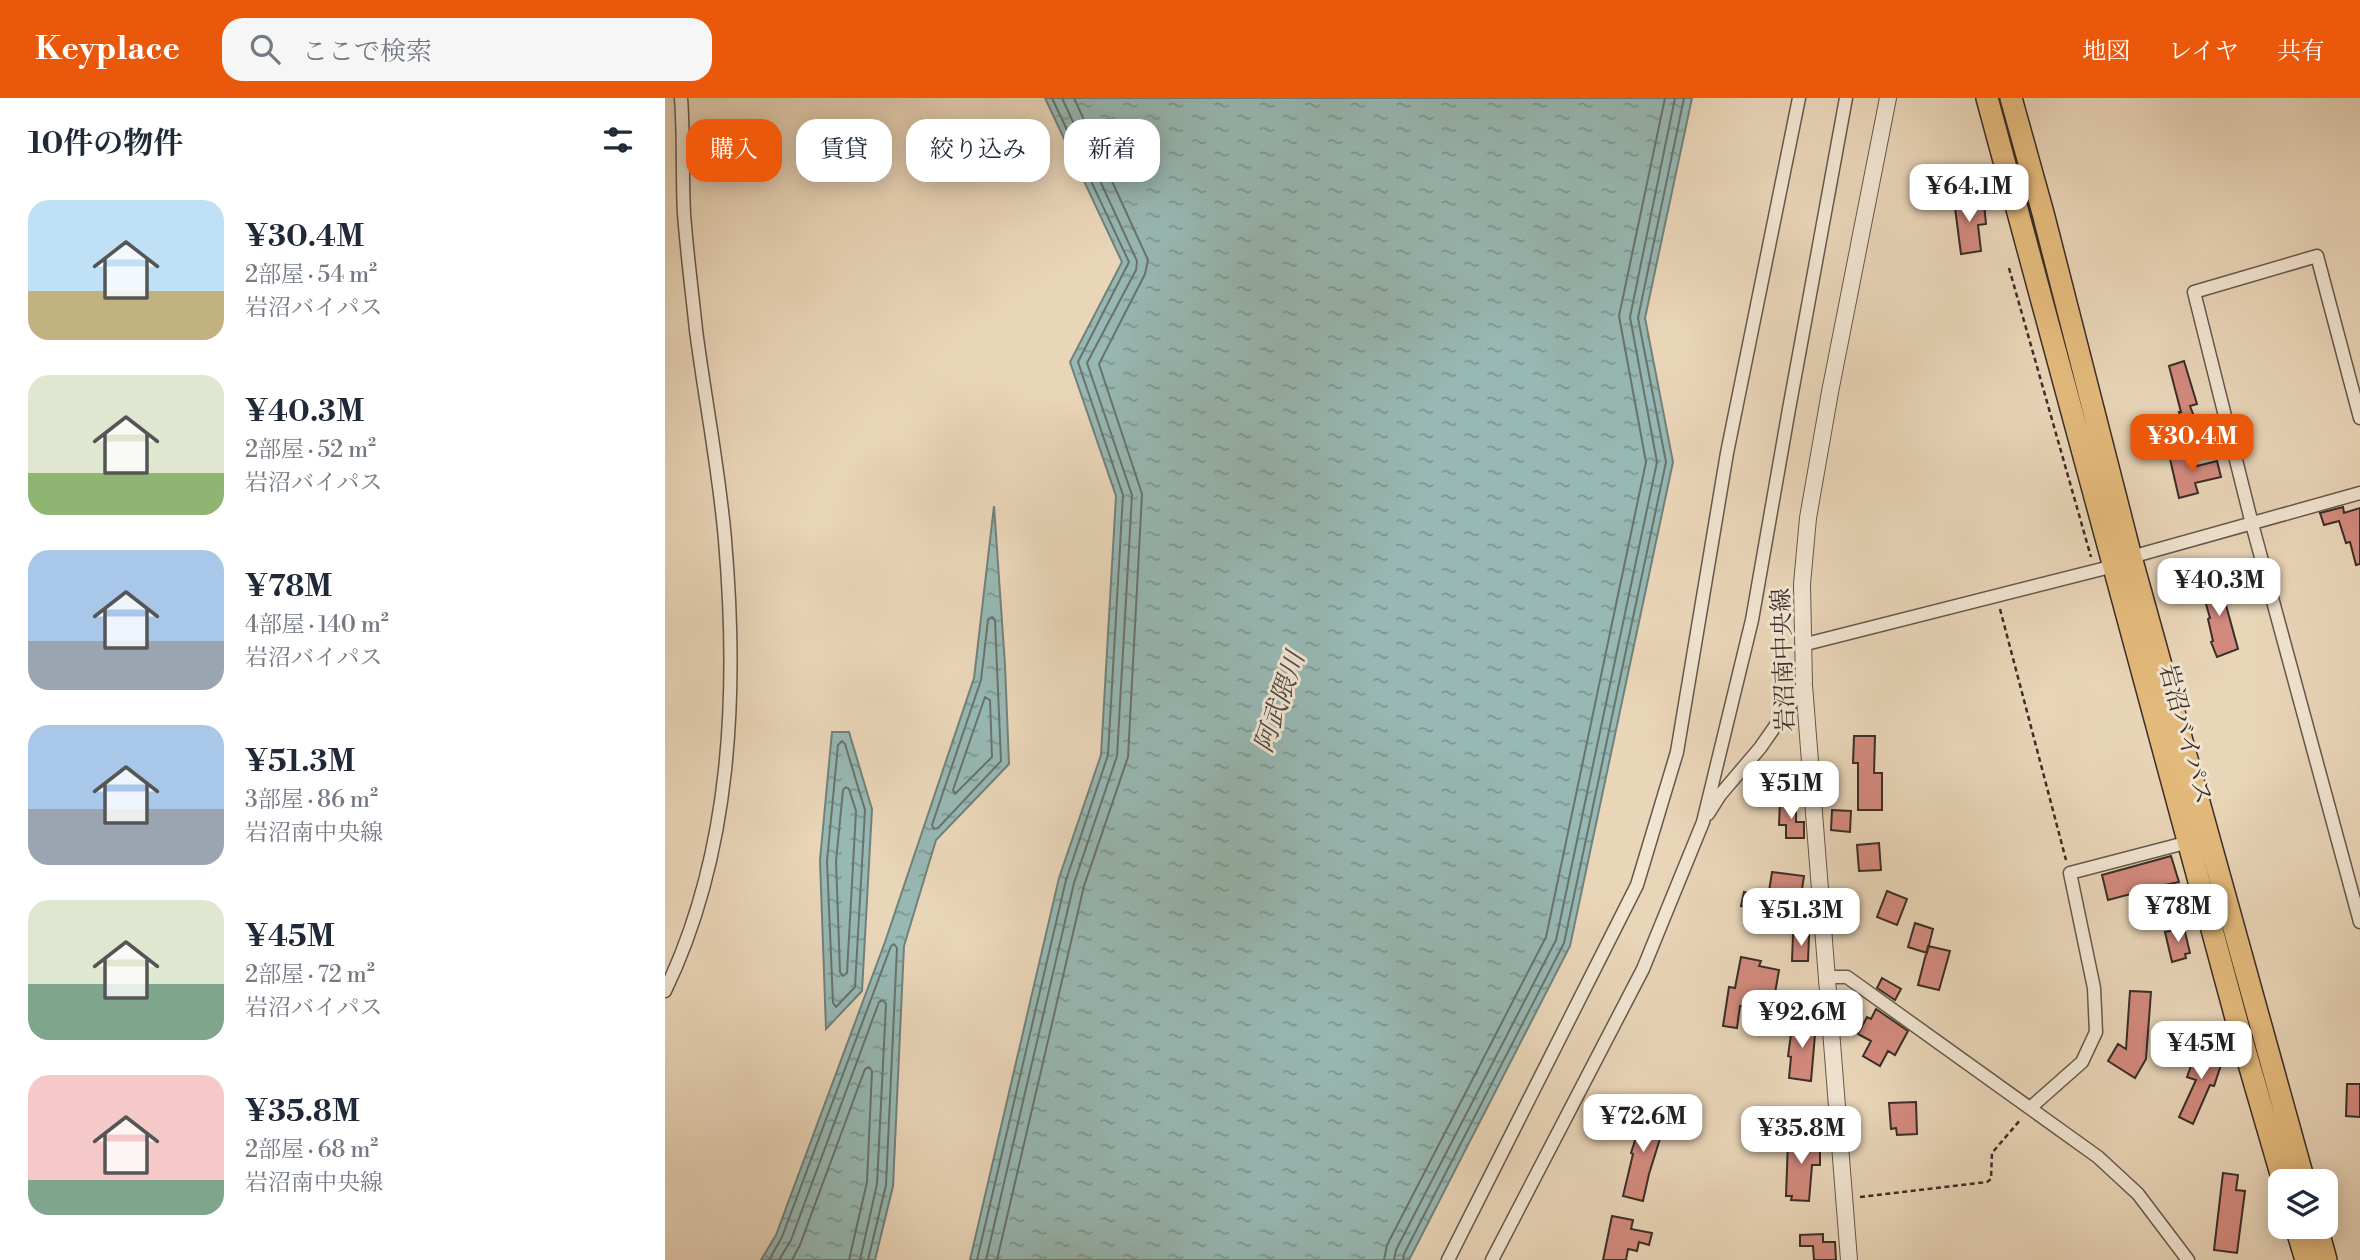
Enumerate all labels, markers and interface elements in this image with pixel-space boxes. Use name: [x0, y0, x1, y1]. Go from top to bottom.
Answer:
search box: [222, 18, 712, 81]
text: Keyplace: [35, 29, 180, 70]
icon: search: [246, 30, 284, 68]
text: ここで検索: [302, 36, 432, 68]
text: 地図: [2082, 37, 2130, 67]
text: レイヤ: [2168, 37, 2239, 67]
text: 共有: [2277, 37, 2325, 67]
chip: 購入: [686, 119, 782, 182]
chip: 賃貸: [796, 119, 892, 182]
chip: 絞り込み: [906, 119, 1050, 182]
chip: 新着: [1064, 119, 1160, 182]
icon: filters: [599, 121, 637, 159]
text: 10件の物件: [28, 125, 183, 163]
pin: ¥64.1M: [1912, 164, 2026, 224]
text: ¥64.1M: [1926, 173, 2012, 201]
text: ¥30.4M: [245, 218, 364, 256]
icon: home: [84, 228, 168, 312]
text: 2部屋 · 54 m²: [245, 261, 377, 289]
text: 岩沼バイパス: [245, 294, 383, 322]
text: ¥40.3M: [245, 393, 364, 431]
icon: home: [84, 403, 168, 487]
pin: ¥30.4M: [2135, 414, 2249, 474]
text: ¥30.4M: [2146, 423, 2238, 451]
text: 2部屋 · 52 m²: [245, 436, 376, 464]
text: 岩沼バイパス: [245, 469, 383, 497]
pin: ¥40.3M: [2162, 559, 2276, 618]
text: ¥40.3M: [2173, 567, 2265, 595]
text: ¥78M: [245, 568, 332, 606]
icon: home: [84, 578, 168, 662]
street label: 岩沼南中央線: [1766, 587, 1802, 732]
text: 4部屋 · 140 m²: [245, 611, 389, 639]
text: 岩沼バイパス: [245, 644, 383, 672]
water label: 阿武隈川: [1248, 645, 1313, 757]
street label: 岩沼バイパス: [2152, 661, 2218, 807]
text: ¥51.3M: [245, 743, 355, 781]
icon: home: [84, 753, 168, 837]
pin: ¥51M: [1750, 762, 1832, 821]
text: ¥51M: [1759, 770, 1823, 798]
text: 3部屋 · 86 m²: [245, 786, 378, 814]
text: 岩沼南中央線: [245, 819, 383, 847]
pin: ¥78M: [2137, 884, 2219, 944]
pin: ¥51.3M: [1744, 888, 1858, 948]
text: ¥78M: [2145, 893, 2211, 921]
text: ¥51.3M: [1759, 897, 1843, 925]
text: ¥45M: [245, 918, 335, 956]
icon: home: [84, 928, 168, 1012]
text: 2部屋 · 72 m²: [245, 961, 375, 989]
pin: ¥92.6M: [1745, 990, 1859, 1050]
text: 岩沼バイパス: [245, 994, 383, 1022]
text: ¥92.6M: [1758, 999, 1846, 1027]
pin: ¥45M: [2160, 1021, 2242, 1081]
text: ¥45M: [2167, 1030, 2235, 1058]
text: ¥35.8M: [245, 1093, 360, 1131]
pin: ¥72.6M: [1586, 1094, 1700, 1154]
icon: home: [84, 1103, 168, 1187]
text: ¥72.6M: [1599, 1103, 1687, 1131]
pin: ¥35.8M: [1744, 1107, 1858, 1166]
text: ¥35.8M: [1757, 1115, 1845, 1143]
text: 2部屋 · 68 m²: [245, 1136, 378, 1164]
text: 岩沼南中央線: [245, 1169, 383, 1197]
map controls: [2268, 1169, 2338, 1239]
button: layers: [2268, 1169, 2338, 1239]

